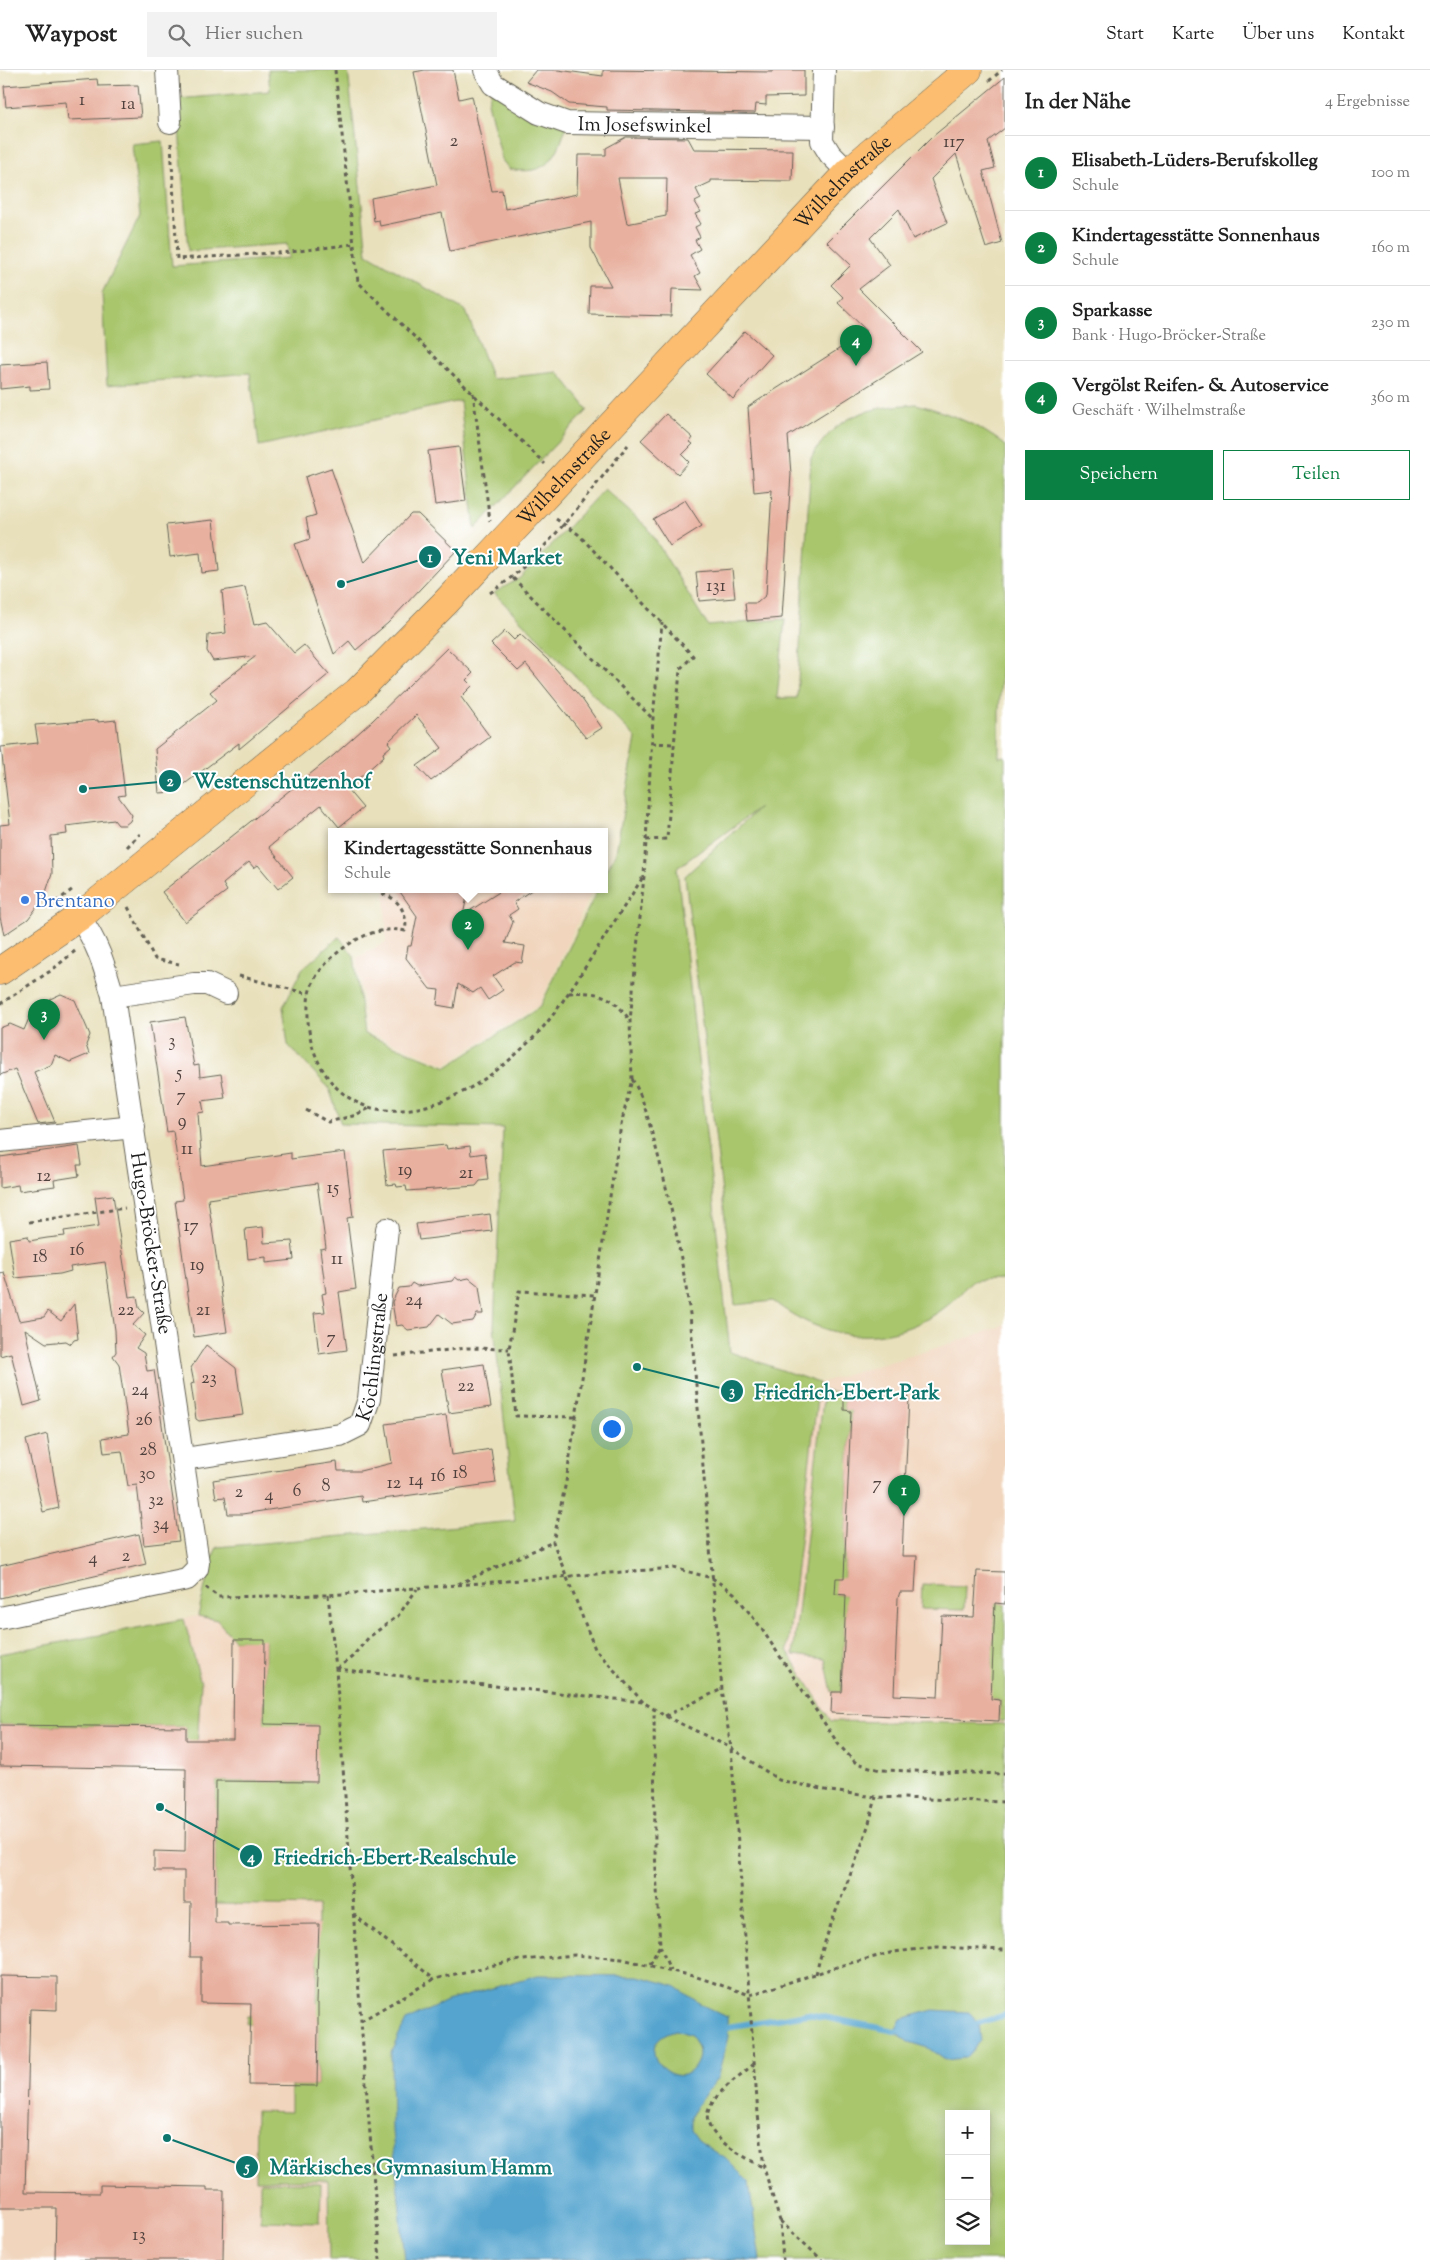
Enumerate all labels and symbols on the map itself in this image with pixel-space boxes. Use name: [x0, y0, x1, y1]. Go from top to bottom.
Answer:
house number: 1: [79, 88, 85, 114]
house number: 1a: [121, 92, 135, 118]
street label: Im Josefswinkel: [578, 111, 712, 142]
house number: 2: [450, 129, 459, 155]
street label: Wilhelmstraße: [789, 129, 899, 238]
house number: 117: [943, 130, 965, 156]
pin: 4: [840, 325, 872, 366]
street label: Wilhelmstraße: [512, 422, 619, 534]
callout: Yeni Market: [417, 539, 572, 575]
text: Yeni Market: [452, 544, 563, 574]
text: 1: [427, 548, 433, 569]
house number: 131: [706, 574, 726, 600]
callout: Westenschützenhof: [158, 763, 382, 799]
text: Westenschützenhof: [193, 768, 373, 798]
text: 2: [166, 772, 174, 793]
place label: Brentano: [35, 888, 115, 917]
marker: Brentano: [19, 894, 31, 906]
pin: 2: [452, 909, 484, 950]
pin: 3: [28, 999, 60, 1040]
house number: 3: [168, 1029, 176, 1055]
house number: 5: [175, 1061, 182, 1087]
house number: 7: [176, 1084, 186, 1110]
house number: 9: [178, 1109, 187, 1135]
house number: 11: [181, 1137, 193, 1163]
street label: Hugo-Bröcker-Straße: [121, 1150, 178, 1337]
house number: 19: [398, 1158, 413, 1184]
house number: 21: [459, 1161, 473, 1187]
house number: 12: [37, 1164, 52, 1190]
house number: 15: [327, 1176, 339, 1202]
house number: 17: [183, 1214, 199, 1240]
house number: 16: [69, 1238, 85, 1264]
house number: 18: [32, 1245, 48, 1271]
house number: 11: [331, 1247, 343, 1273]
house number: 19: [190, 1253, 205, 1279]
house number: 24: [405, 1288, 423, 1314]
street label: Köchlingstraße: [350, 1291, 397, 1426]
house number: 22: [118, 1298, 135, 1324]
house number: 21: [196, 1298, 210, 1324]
house number: 7: [326, 1326, 336, 1352]
house number: 23: [201, 1366, 217, 1392]
callout: Friedrich-Ebert-Park: [720, 1373, 950, 1409]
house number: 22: [458, 1374, 475, 1400]
house number: 24: [131, 1378, 149, 1404]
text: Friedrich-Ebert-Park: [754, 1379, 940, 1409]
text: 3: [729, 1382, 735, 1403]
house number: 26: [135, 1408, 153, 1434]
your location: [599, 1416, 625, 1442]
house number: 28: [139, 1438, 157, 1464]
house number: 18: [452, 1461, 468, 1487]
house number: 30: [139, 1462, 155, 1488]
house number: 16: [430, 1464, 446, 1490]
house number: 14: [408, 1468, 424, 1494]
house number: 12: [387, 1471, 402, 1497]
house number: 7: [872, 1472, 882, 1498]
house number: 8: [322, 1474, 331, 1500]
pin: 1: [888, 1475, 920, 1516]
house number: 6: [293, 1479, 302, 1505]
house number: 2: [235, 1480, 244, 1506]
house number: 4: [264, 1483, 274, 1509]
house number: 32: [148, 1488, 164, 1514]
house number: 34: [153, 1512, 169, 1538]
house number: 2: [122, 1544, 131, 1570]
house number: 4: [88, 1546, 98, 1572]
callout: Friedrich-Ebert-Realschule: [239, 1838, 526, 1874]
text: Friedrich-Ebert-Realschule: [274, 1844, 516, 1874]
text: 4: [246, 1848, 255, 1869]
callout: Märkisches Gymnasium Hamm: [235, 2149, 562, 2185]
text: Märkisches Gymnasium Hamm: [270, 2154, 553, 2184]
text: 5: [243, 2158, 250, 2179]
house number: 13: [132, 2223, 146, 2249]

